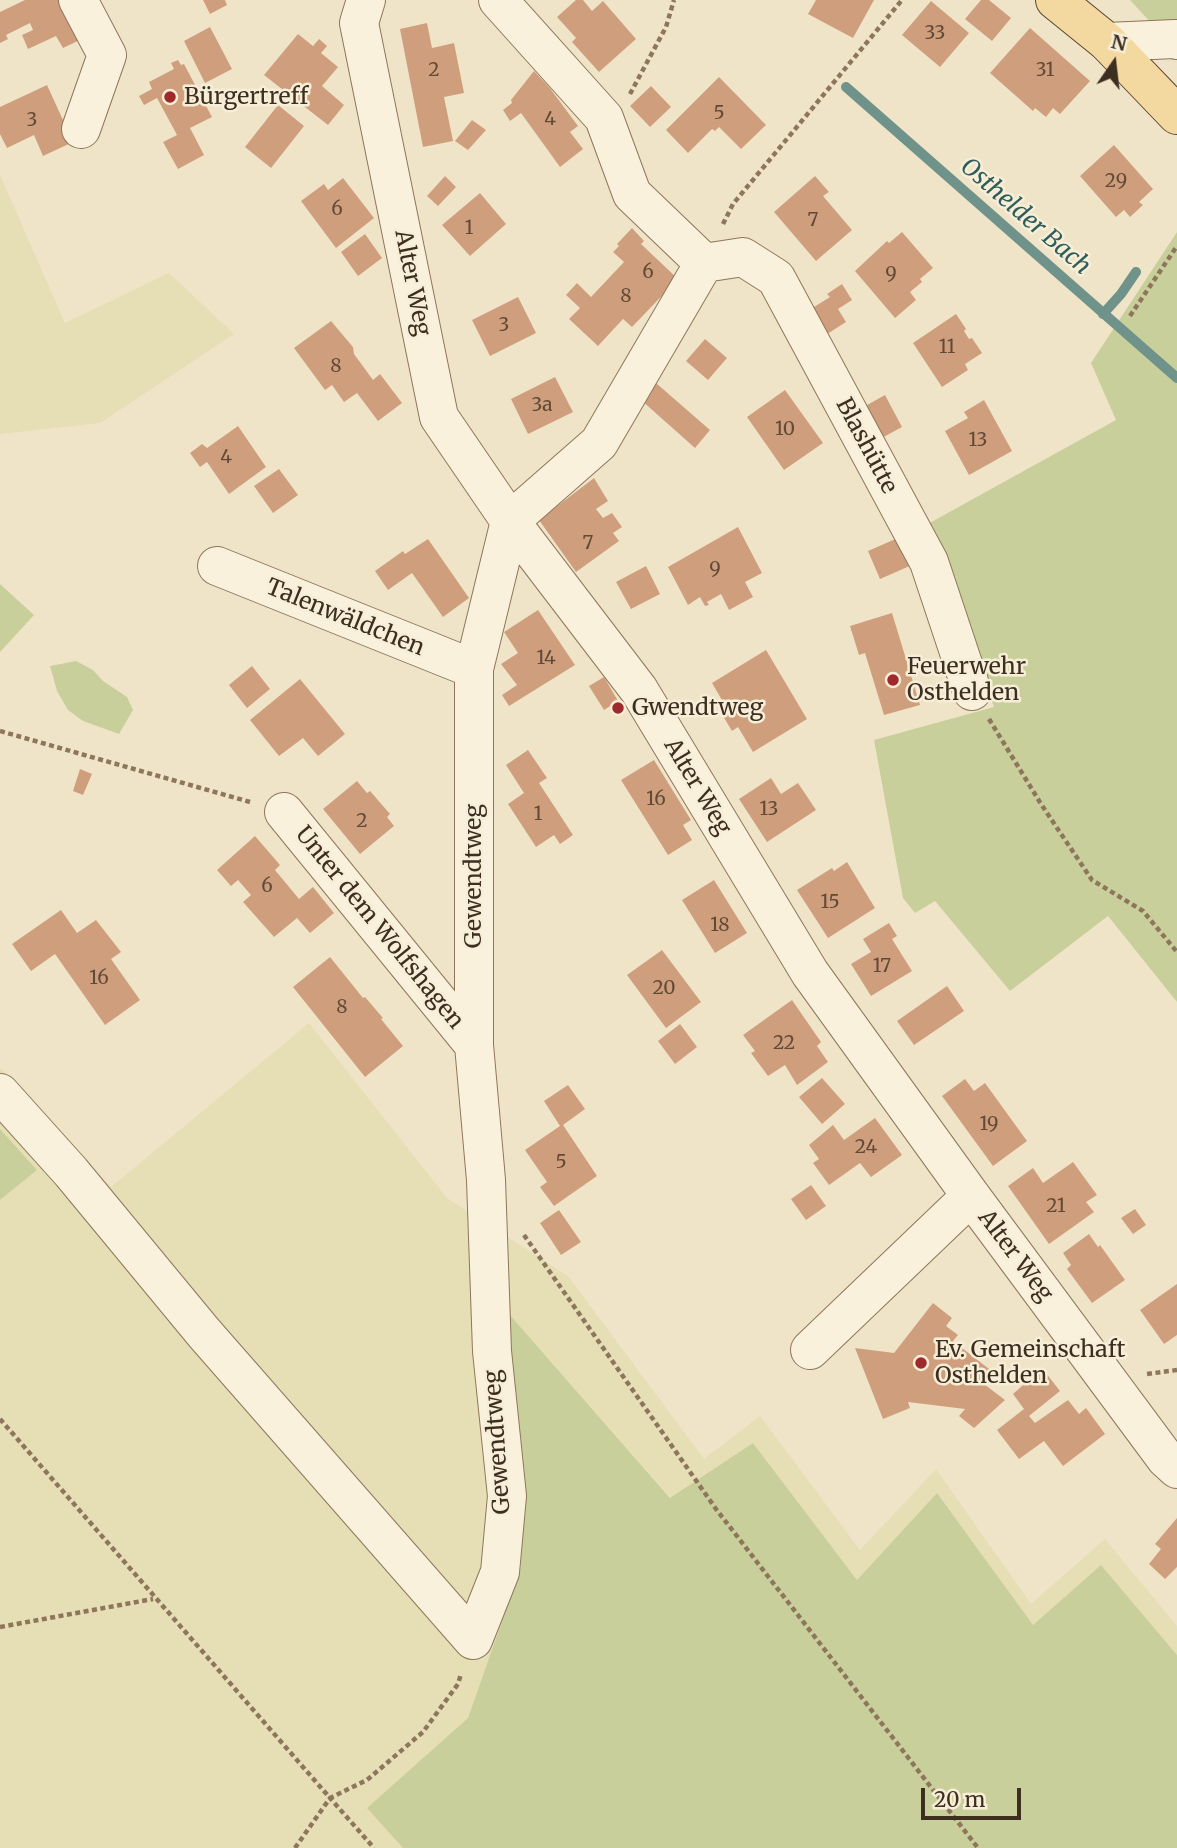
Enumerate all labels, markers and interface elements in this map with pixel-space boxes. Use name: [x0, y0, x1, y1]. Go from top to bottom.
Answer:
house number: 33: [925, 23, 945, 45]
north arrow: [1079, 28, 1149, 98]
text: N: [1109, 29, 1129, 56]
house number: 2: [428, 60, 440, 82]
house number: 31: [1036, 60, 1054, 82]
place label: Bürgertreff: [184, 83, 308, 111]
marker: Bürgertreff: [162, 89, 178, 105]
house number: 5: [713, 103, 725, 125]
house number: 4: [544, 109, 556, 131]
house number: 3: [27, 110, 37, 132]
water label: Osthelder Bach: [954, 153, 1096, 281]
house number: 29: [1105, 171, 1127, 193]
house number: 6: [331, 199, 343, 221]
house number: 7: [808, 210, 818, 232]
house number: 1: [465, 218, 473, 240]
street label: Alter Weg: [388, 228, 436, 338]
house number: 6: [642, 262, 654, 284]
house number: 9: [885, 264, 897, 286]
house number: 8: [620, 286, 632, 308]
house number: 3: [499, 315, 509, 337]
house number: 11: [939, 337, 955, 359]
house number: 8: [330, 356, 342, 378]
street label: Blashütte: [829, 393, 903, 499]
house number: 3a: [531, 395, 553, 417]
house number: 10: [775, 419, 795, 441]
house number: 13: [969, 430, 987, 452]
house number: 4: [220, 447, 232, 469]
house number: 7: [583, 533, 593, 555]
house number: 9: [709, 559, 721, 581]
street label: Talenwäldchen: [262, 574, 428, 662]
house number: 14: [536, 648, 556, 670]
place label: Feuerwehr Osthelden: [907, 653, 1026, 707]
marker: Feuerwehr Osthelden: [885, 672, 901, 688]
place label: Gwendtweg: [632, 694, 764, 722]
marker: Gwendtweg: [610, 700, 626, 716]
street label: Alter Weg: [657, 734, 737, 840]
house number: 16: [646, 789, 666, 811]
house number: 13: [760, 799, 778, 821]
street label: Gewendtweg: [460, 804, 488, 948]
house number: 1: [534, 804, 542, 826]
house number: 2: [356, 811, 368, 833]
street label: Unter dem Wolfshagen: [289, 821, 469, 1035]
house number: 6: [261, 876, 273, 898]
house number: 15: [820, 892, 840, 914]
house number: 18: [710, 915, 730, 937]
house number: 17: [873, 956, 891, 978]
house number: 16: [89, 968, 109, 990]
house number: 20: [652, 978, 676, 1000]
house number: 8: [336, 997, 348, 1019]
house number: 22: [773, 1033, 795, 1055]
house number: 19: [979, 1114, 999, 1136]
house number: 24: [855, 1137, 877, 1159]
house number: 5: [555, 1152, 567, 1174]
house number: 21: [1046, 1196, 1066, 1218]
street label: Alter Weg: [972, 1205, 1058, 1307]
place label: Ev. Gemeinschaft Osthelden: [935, 1336, 1126, 1390]
marker: Ev. Gemeinschaft Osthelden: [913, 1355, 929, 1371]
street label: Gewendtweg: [479, 1369, 517, 1515]
scale bar: [925, 1774, 1025, 1818]
text: 20 m: [934, 1786, 985, 1813]

